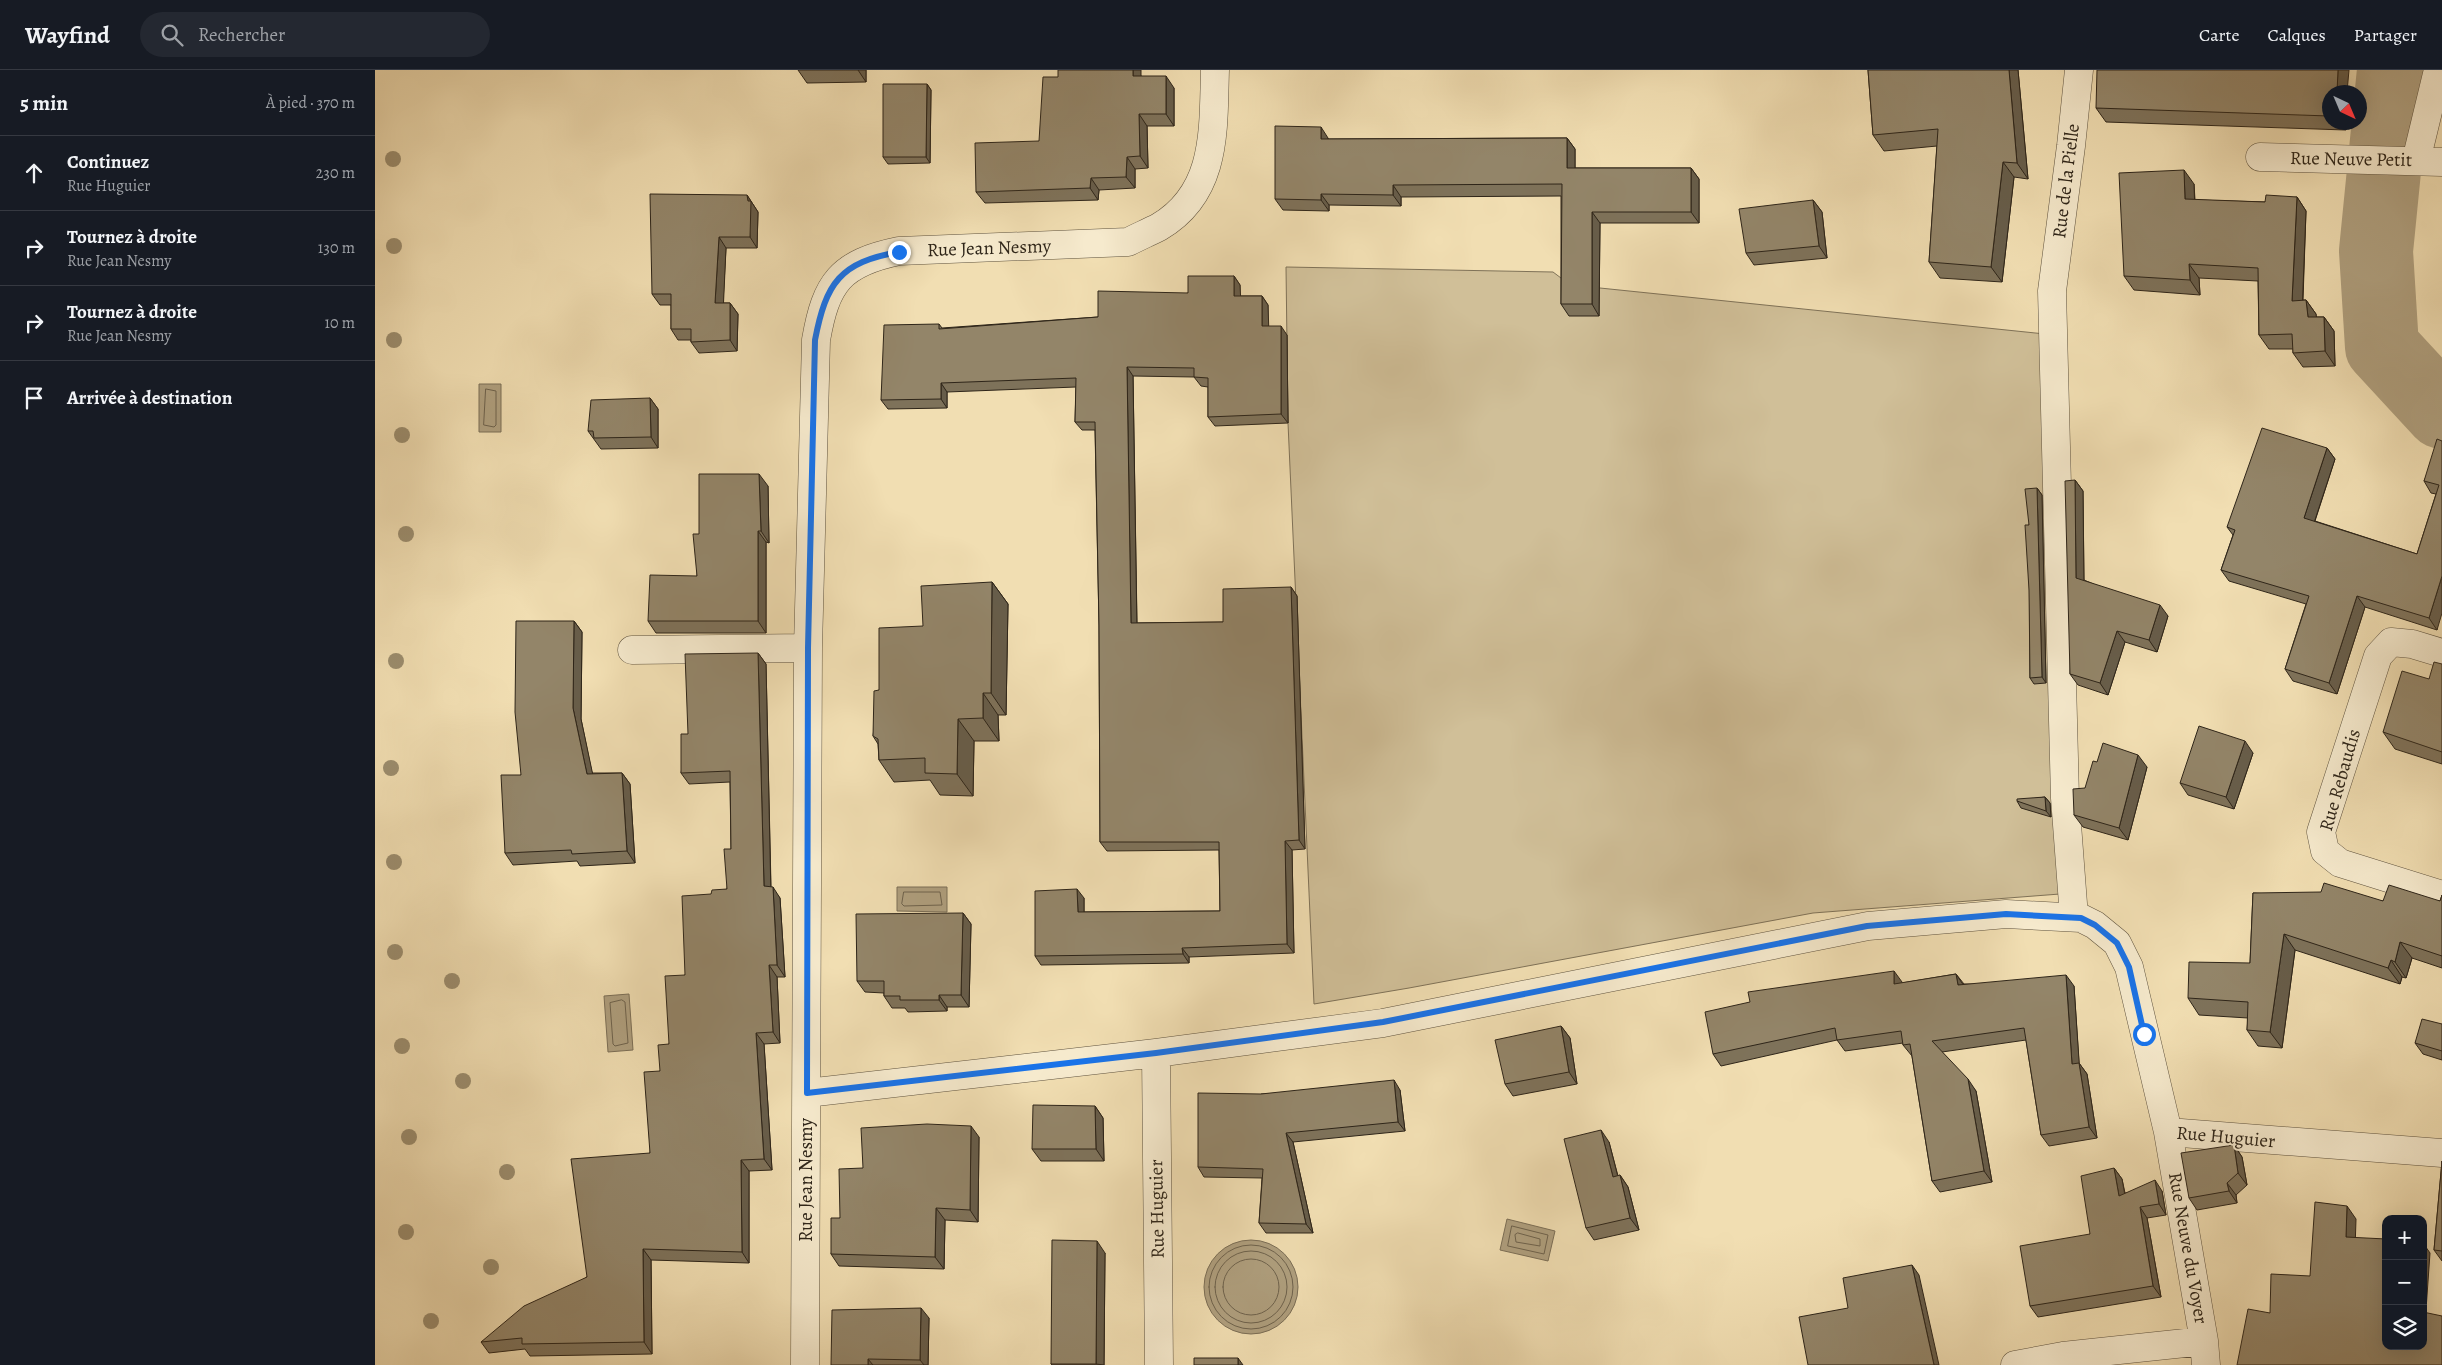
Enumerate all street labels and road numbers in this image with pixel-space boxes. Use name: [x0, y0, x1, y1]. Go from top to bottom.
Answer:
street label: Rue de la Pielle: [2046, 122, 2086, 240]
street label: Rue Neuve Petit: [2290, 145, 2412, 173]
street label: Rue Jean Nesmy: [927, 233, 1052, 263]
street label: Rue Rebaudis: [2313, 726, 2367, 834]
street label: Rue Jean Nesmy: [793, 1118, 819, 1242]
street label: Rue Huguier: [2175, 1120, 2277, 1154]
street label: Rue Huguier: [1143, 1159, 1171, 1259]
street label: Rue Neuve du Voyer: [2162, 1170, 2214, 1326]

